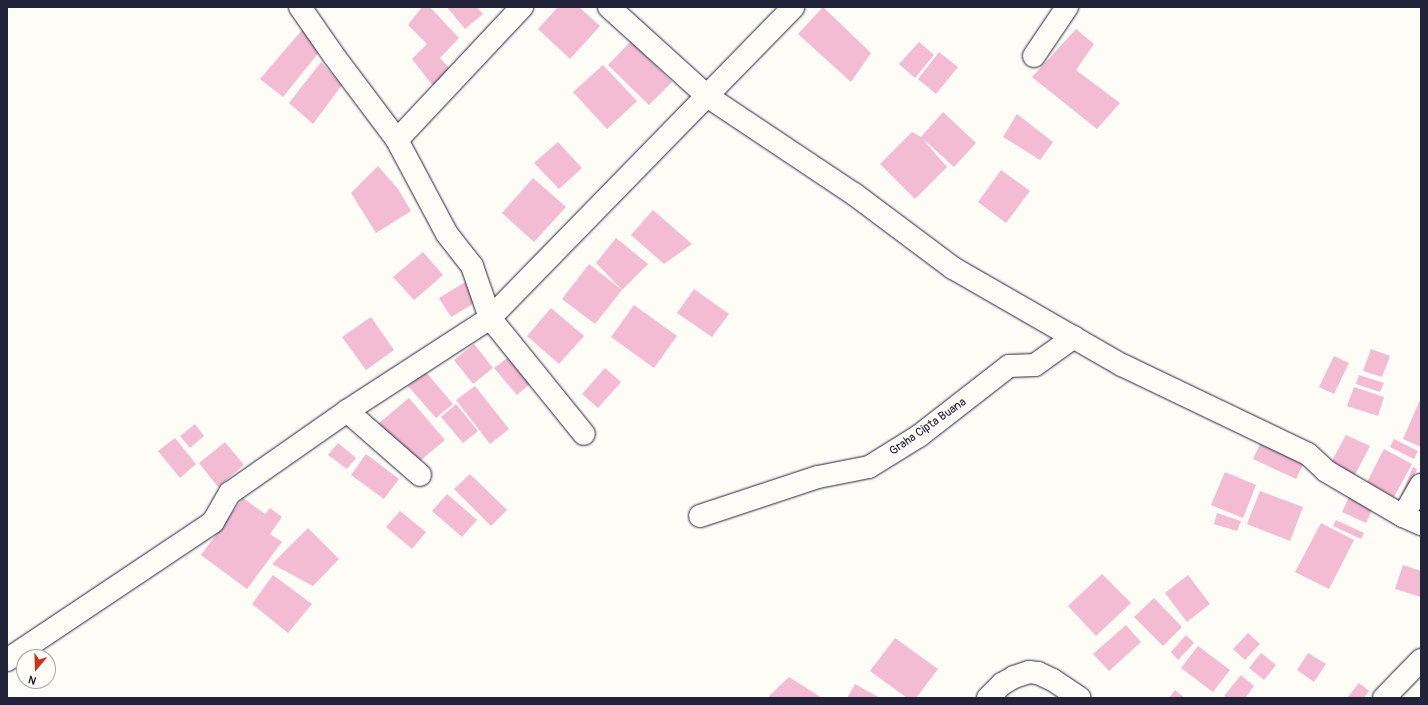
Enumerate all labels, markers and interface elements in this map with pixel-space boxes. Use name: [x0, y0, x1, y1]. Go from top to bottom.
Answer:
street label: Graha Cipta Buana: [887, 395, 969, 459]
north arrow: [16, 649, 56, 689]
text: N: [27, 673, 38, 687]

